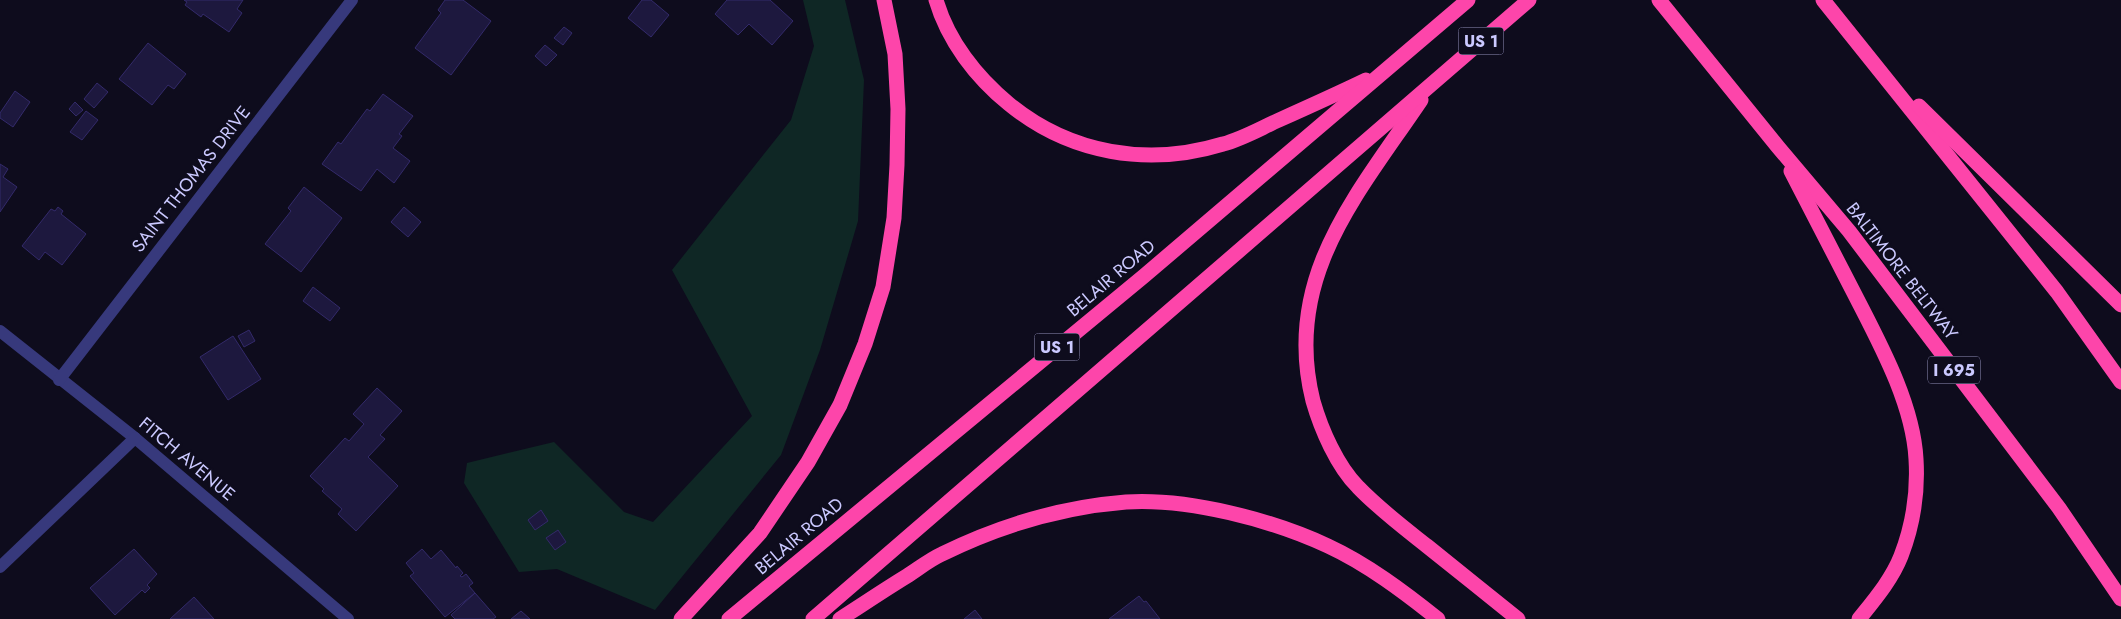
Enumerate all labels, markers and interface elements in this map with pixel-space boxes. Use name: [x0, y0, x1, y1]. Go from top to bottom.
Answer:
road number: US 1: [1458, 27, 1504, 54]
street label: SAINT THOMAS DRIVE: [125, 100, 257, 258]
street label: BALTIMORE BELTWAY: [1840, 197, 1964, 346]
street label: BELAIR ROAD: [1061, 233, 1161, 323]
road number: US 1: [1034, 334, 1080, 361]
road number: I 695: [1928, 356, 1980, 384]
street label: FITCH AVENUE: [133, 411, 241, 507]
street label: BELAIR ROAD: [749, 491, 849, 581]

